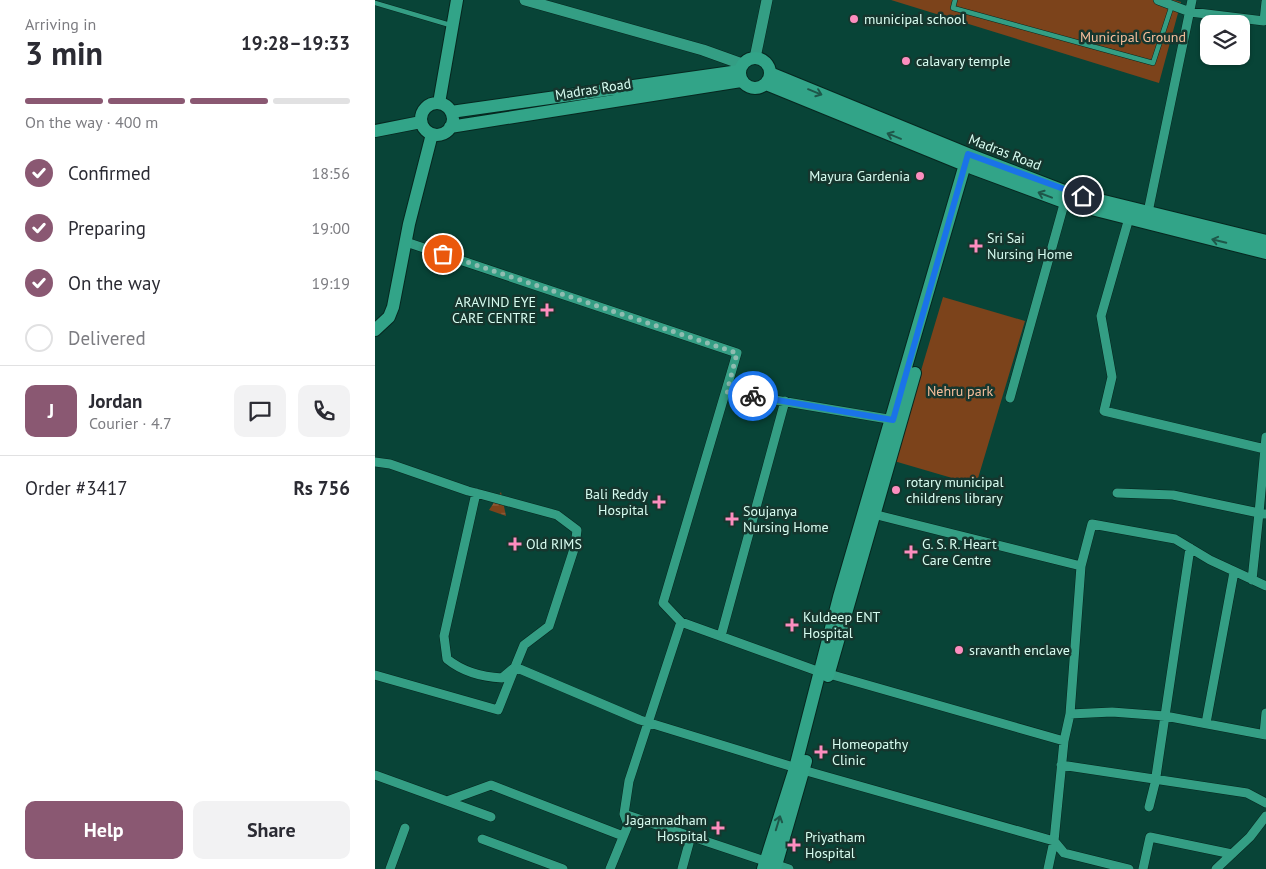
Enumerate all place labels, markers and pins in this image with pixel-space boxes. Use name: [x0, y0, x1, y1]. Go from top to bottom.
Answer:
place label: municipal school: [864, 10, 966, 28]
marker: municipal school: [848, 13, 860, 25]
place label: calavary temple: [916, 52, 1010, 70]
marker: calavary temple: [900, 55, 912, 67]
place label: Mayura Gardenia: [809, 167, 910, 185]
marker: Mayura Gardenia: [914, 170, 926, 182]
pin: [1062, 175, 1104, 217]
place label: Sri Sai Nursing Home: [987, 229, 1073, 263]
pin: [422, 233, 464, 275]
marker: Sri Sai Nursing Home: [969, 239, 983, 253]
place label: ARAVIND EYE CARE CENTRE: [452, 293, 536, 327]
marker: ARAVIND EYE CARE CENTRE: [540, 303, 554, 317]
place label: rotary municipal childrens library: [906, 473, 1003, 507]
marker: rotary municipal childrens library: [890, 484, 902, 496]
place label: Bali Reddy Hospital: [585, 485, 648, 519]
marker: Bali Reddy Hospital: [652, 495, 666, 509]
place label: Soujanya Nursing Home: [743, 502, 829, 536]
marker: Soujanya Nursing Home: [725, 512, 739, 526]
place label: Old RIMS: [526, 535, 582, 553]
place label: G. S. R. Heart Care Centre: [922, 535, 997, 569]
marker: Old RIMS: [508, 537, 522, 551]
marker: G. S. R. Heart Care Centre: [904, 545, 918, 559]
place label: Kuldeep ENT Hospital: [803, 608, 881, 642]
marker: Kuldeep ENT Hospital: [785, 618, 799, 632]
place label: sravanth enclave: [969, 641, 1070, 659]
marker: sravanth enclave: [953, 644, 965, 656]
place label: Homeopathy Clinic: [832, 735, 909, 769]
marker: Homeopathy Clinic: [814, 745, 828, 759]
place label: Jagannadham Hospital: [625, 811, 707, 845]
marker: Jagannadham Hospital: [711, 821, 725, 835]
place label: Priyatham Hospital: [805, 828, 865, 862]
marker: Priyatham Hospital: [787, 838, 801, 852]

